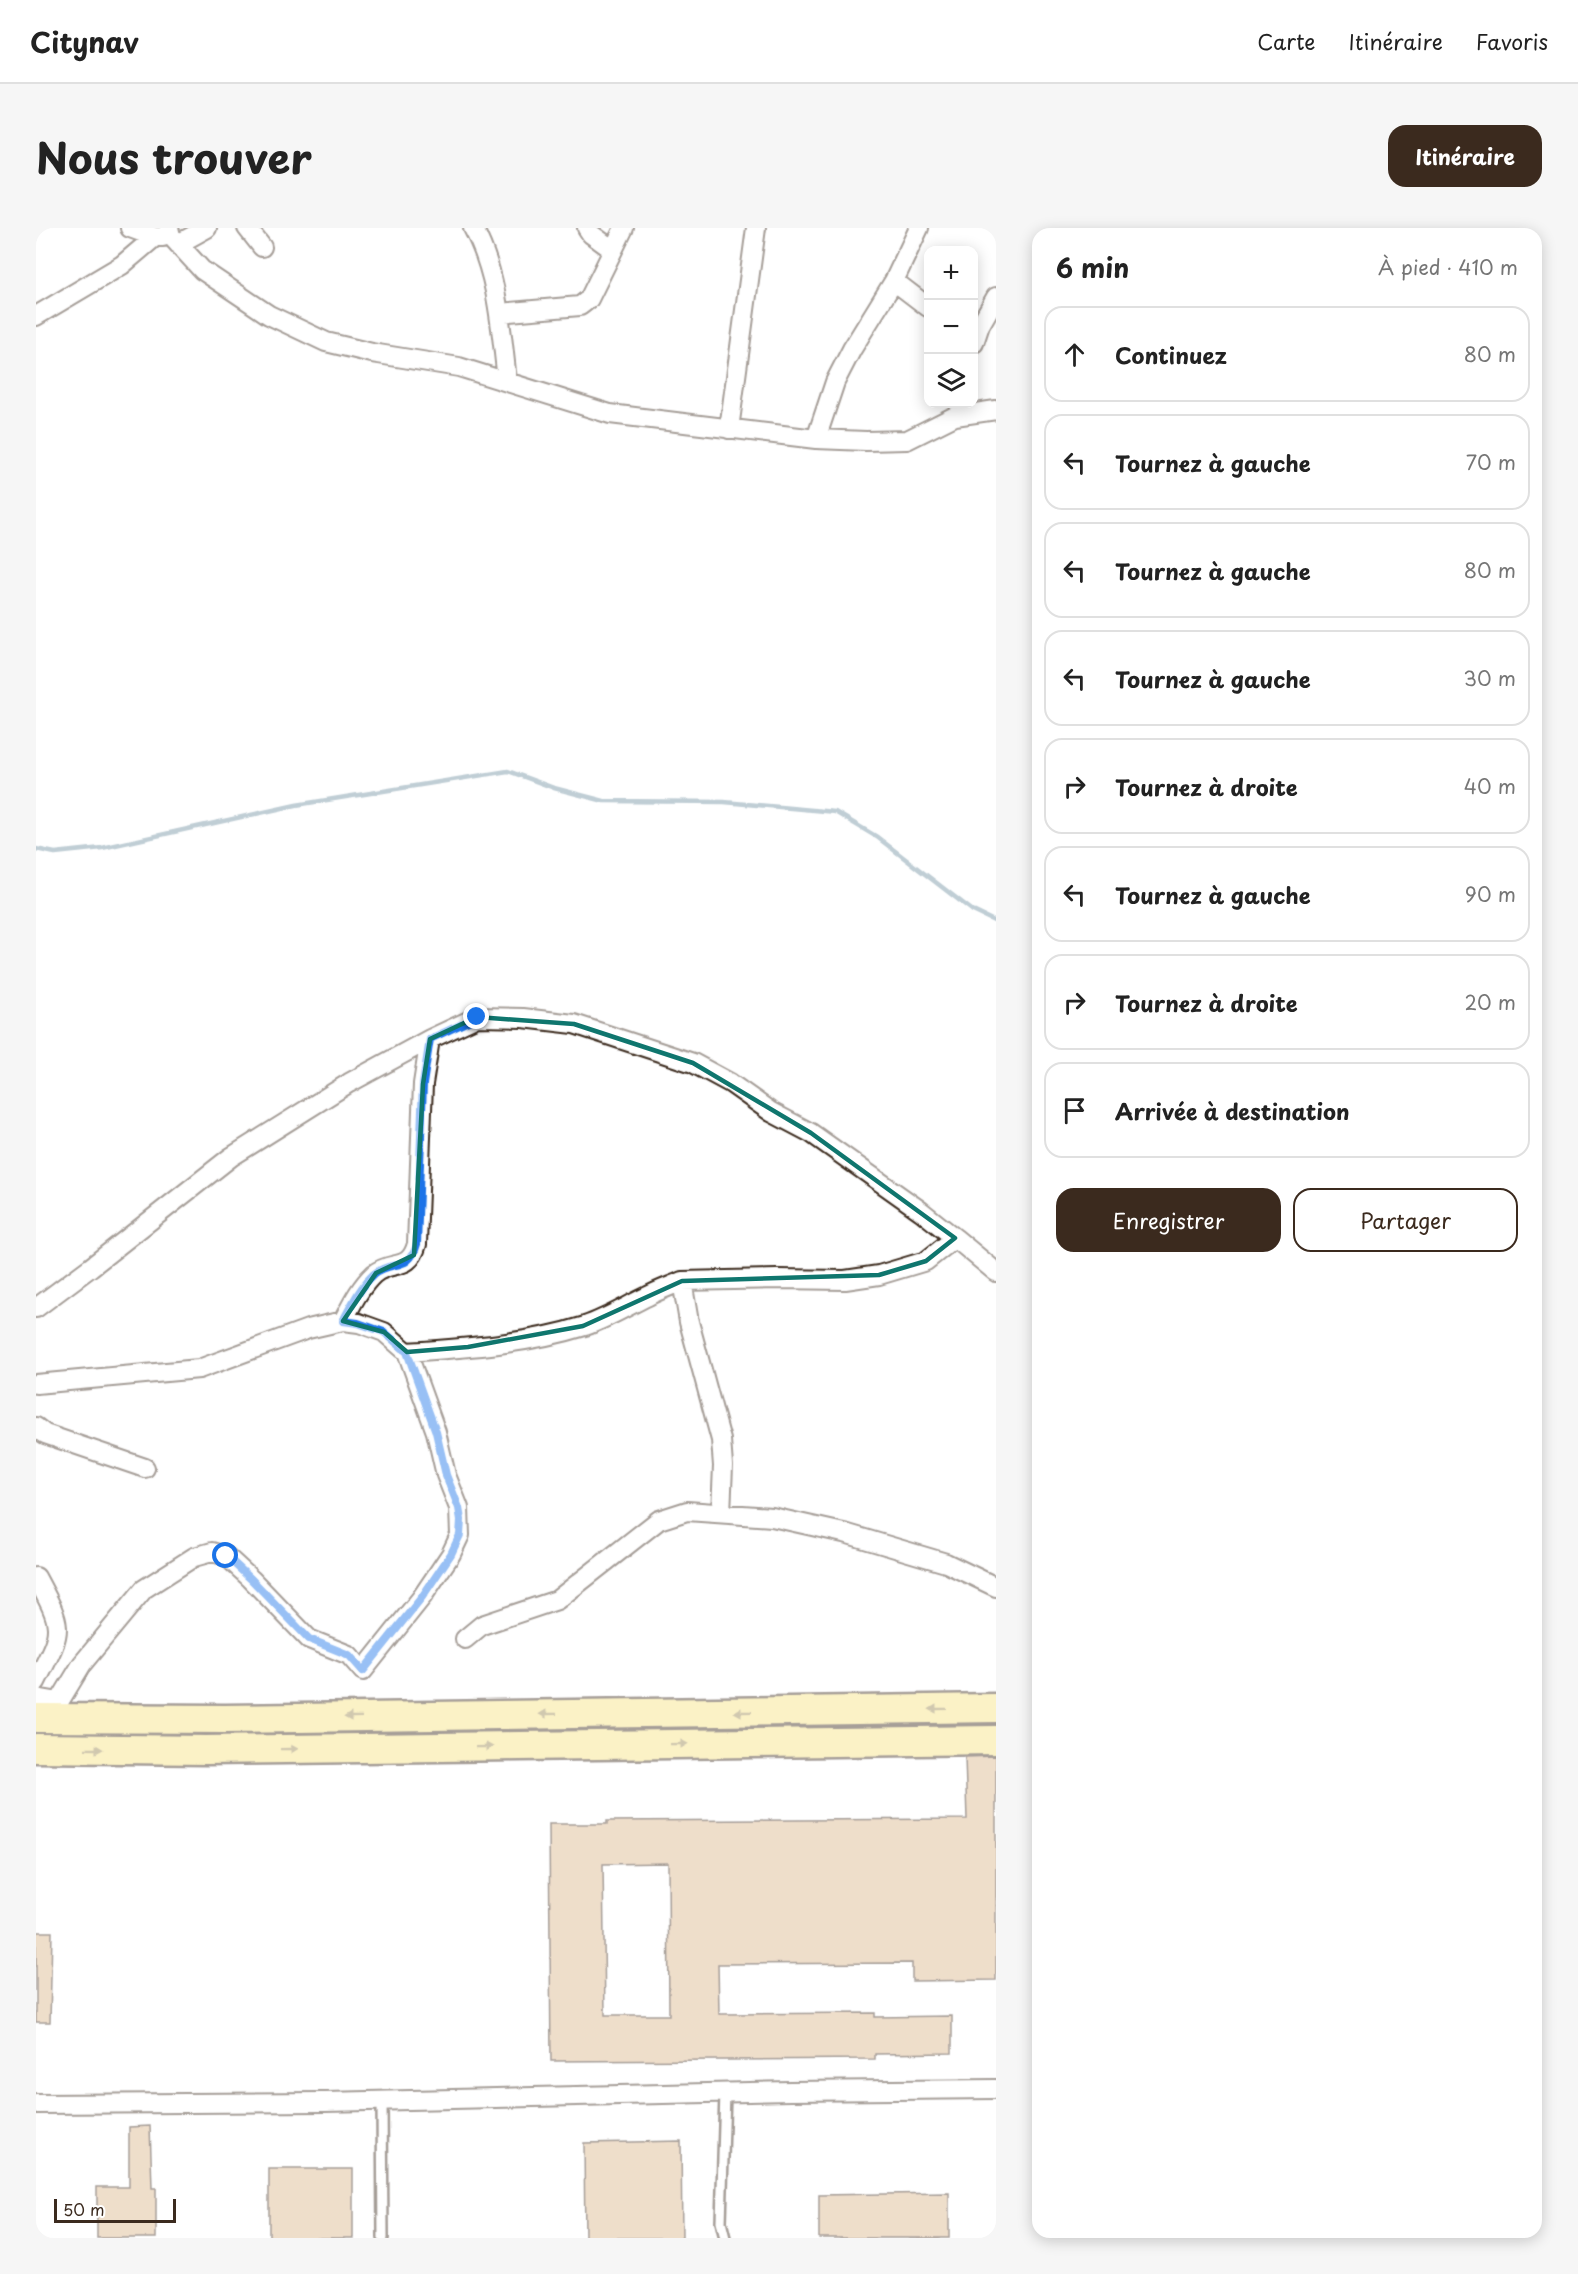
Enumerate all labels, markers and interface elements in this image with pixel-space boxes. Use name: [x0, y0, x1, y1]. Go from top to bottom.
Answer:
text: Citynav: [30, 20, 139, 63]
text: Carte: [1257, 25, 1316, 57]
text: Itinéraire: [1349, 25, 1443, 57]
text: Favoris: [1476, 25, 1548, 57]
text: Nous trouver: [36, 125, 312, 188]
button: Itinéraire: [1388, 125, 1542, 187]
map controls: [924, 246, 978, 408]
button: +: [924, 246, 978, 300]
text: 6 min: [1056, 248, 1129, 287]
text: À pied · 410 m: [1378, 252, 1518, 282]
button: −: [924, 300, 978, 354]
icon: ahead: [1058, 338, 1091, 371]
text: Continuez: [1115, 338, 1227, 371]
text: 80 m: [1464, 339, 1516, 369]
button: layers: [924, 354, 978, 408]
icon: left: [1058, 446, 1091, 479]
text: Tournez à gauche: [1115, 446, 1311, 479]
text: 70 m: [1466, 447, 1516, 477]
icon: left: [1058, 554, 1091, 587]
text: Tournez à gauche: [1115, 554, 1311, 587]
text: 80 m: [1464, 555, 1516, 585]
icon: left: [1058, 662, 1091, 695]
text: Tournez à gauche: [1115, 662, 1311, 695]
text: 30 m: [1463, 663, 1516, 693]
icon: right: [1058, 770, 1091, 803]
text: Tournez à droite: [1115, 770, 1298, 803]
text: 40 m: [1464, 771, 1516, 801]
icon: left: [1058, 878, 1091, 911]
text: Tournez à gauche: [1115, 878, 1311, 911]
text: 90 m: [1465, 879, 1516, 909]
icon: right: [1058, 986, 1091, 1019]
text: Tournez à droite: [1115, 986, 1298, 1019]
text: 20 m: [1464, 987, 1516, 1017]
route end: [463, 1003, 489, 1029]
icon: arrive: [1058, 1094, 1091, 1127]
text: Arrivée à destination: [1115, 1094, 1349, 1127]
button: Enregistrer: [1056, 1188, 1281, 1252]
button: Partager: [1293, 1188, 1518, 1252]
route start: [212, 1542, 238, 1568]
one-way arrow: [928, 1704, 947, 1714]
one-way arrow: [733, 1707, 752, 1716]
one-way arrow: [538, 1710, 557, 1719]
one-way arrow: [343, 1712, 362, 1722]
one-way arrow: [670, 1739, 689, 1749]
one-way arrow: [475, 1742, 494, 1751]
one-way arrow: [85, 1744, 104, 1754]
one-way arrow: [280, 1744, 299, 1754]
scale bar: [54, 2196, 176, 2224]
text: 50 m: [63, 2197, 104, 2221]

